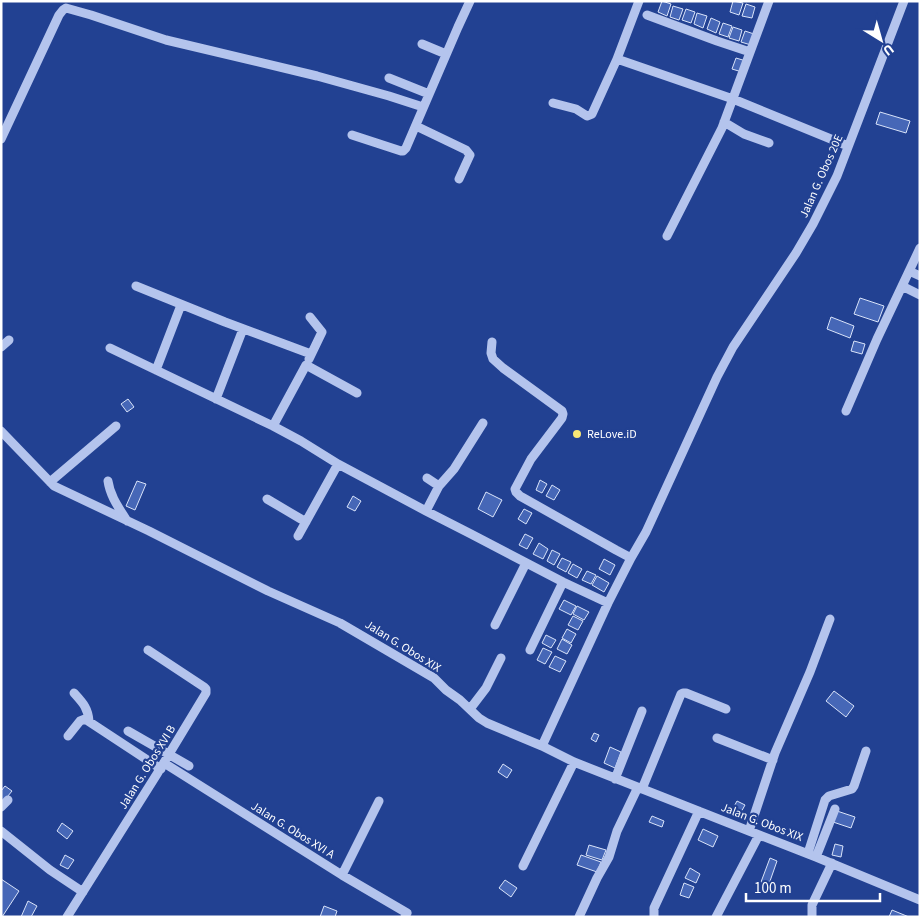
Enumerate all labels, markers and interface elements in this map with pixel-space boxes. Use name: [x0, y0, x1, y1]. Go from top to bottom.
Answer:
north arrow: [856, 15, 906, 65]
text: U: [878, 39, 898, 60]
street label: Jalan G. Obos 20E: [796, 132, 847, 221]
place label: ReLove.iD: [587, 426, 637, 443]
marker: ReLove.iD: [571, 428, 583, 440]
street label: Jalan G. Obos XIX: [361, 616, 444, 677]
street label: Jalan G. Obos XVI B: [115, 722, 180, 813]
street label: Jalan G. Obos XVI A: [248, 798, 338, 863]
street label: Jalan G. Obos XIX: [718, 799, 805, 846]
scale bar: [746, 870, 880, 902]
text: 100 m: [754, 878, 792, 899]

